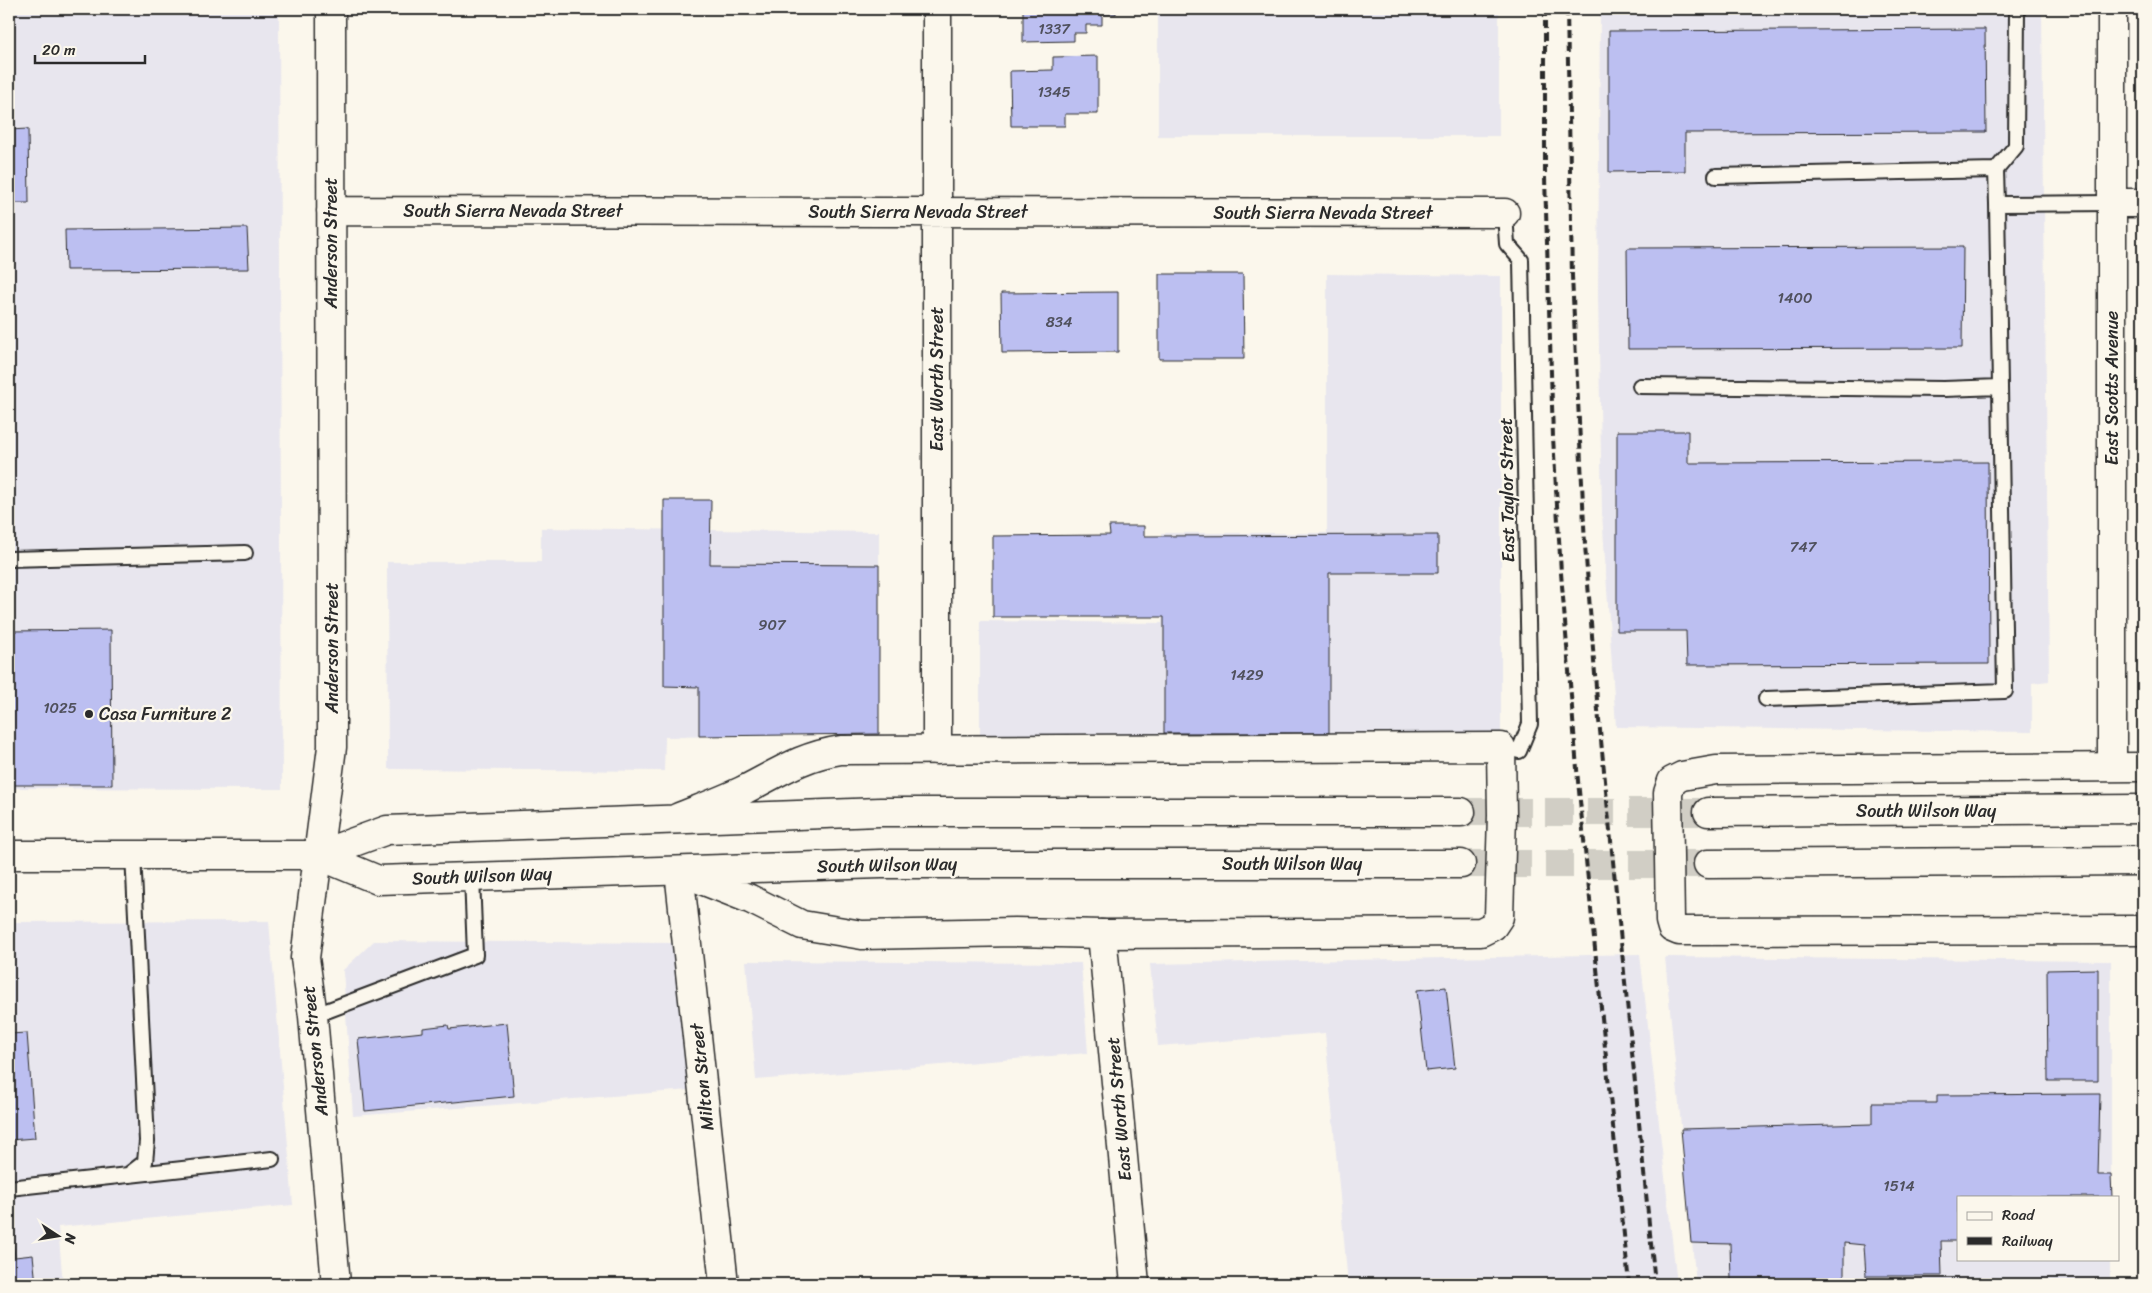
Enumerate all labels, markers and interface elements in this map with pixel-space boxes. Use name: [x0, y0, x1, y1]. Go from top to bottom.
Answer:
house number: 1337: [1038, 16, 1071, 42]
scale bar: [35, 32, 145, 64]
text: 20 m: [42, 37, 76, 63]
house number: 1345: [1037, 79, 1071, 105]
street label: Anderson Street: [315, 177, 347, 310]
street label: South Sierra Nevada Street: [403, 195, 624, 227]
street label: South Sierra Nevada Street: [808, 196, 1029, 228]
street label: South Sierra Nevada Street: [1213, 197, 1434, 229]
house number: 1400: [1778, 285, 1812, 311]
street label: East Worth Street: [921, 307, 953, 451]
house number: 834: [1046, 309, 1072, 335]
street label: East Scotts Avenue: [2096, 311, 2128, 465]
street label: East Taylor Street: [1490, 417, 1524, 563]
house number: 747: [1790, 534, 1818, 560]
street label: Anderson Street: [316, 582, 348, 715]
house number: 907: [758, 612, 787, 638]
house number: 1429: [1230, 662, 1264, 688]
house number: 1025: [43, 695, 77, 721]
place label: Casa Furniture 2: [99, 698, 231, 730]
marker: Casa Furniture 2: [83, 708, 95, 720]
street label: South Wilson Way: [1856, 795, 1997, 827]
street label: South Wilson Way: [817, 848, 958, 882]
street label: South Wilson Way: [1222, 848, 1363, 880]
street label: South Wilson Way: [411, 858, 553, 894]
street label: Anderson Street: [292, 984, 338, 1119]
street label: Milton Street: [680, 1021, 724, 1132]
street label: East Worth Street: [1097, 1035, 1141, 1182]
house number: 1514: [1883, 1173, 1915, 1199]
legend: [1957, 1196, 2120, 1260]
text: Road: [2002, 1202, 2035, 1228]
north arrow: [32, 1210, 82, 1260]
text: Railway: [2002, 1228, 2053, 1254]
text: N: [57, 1230, 84, 1246]

